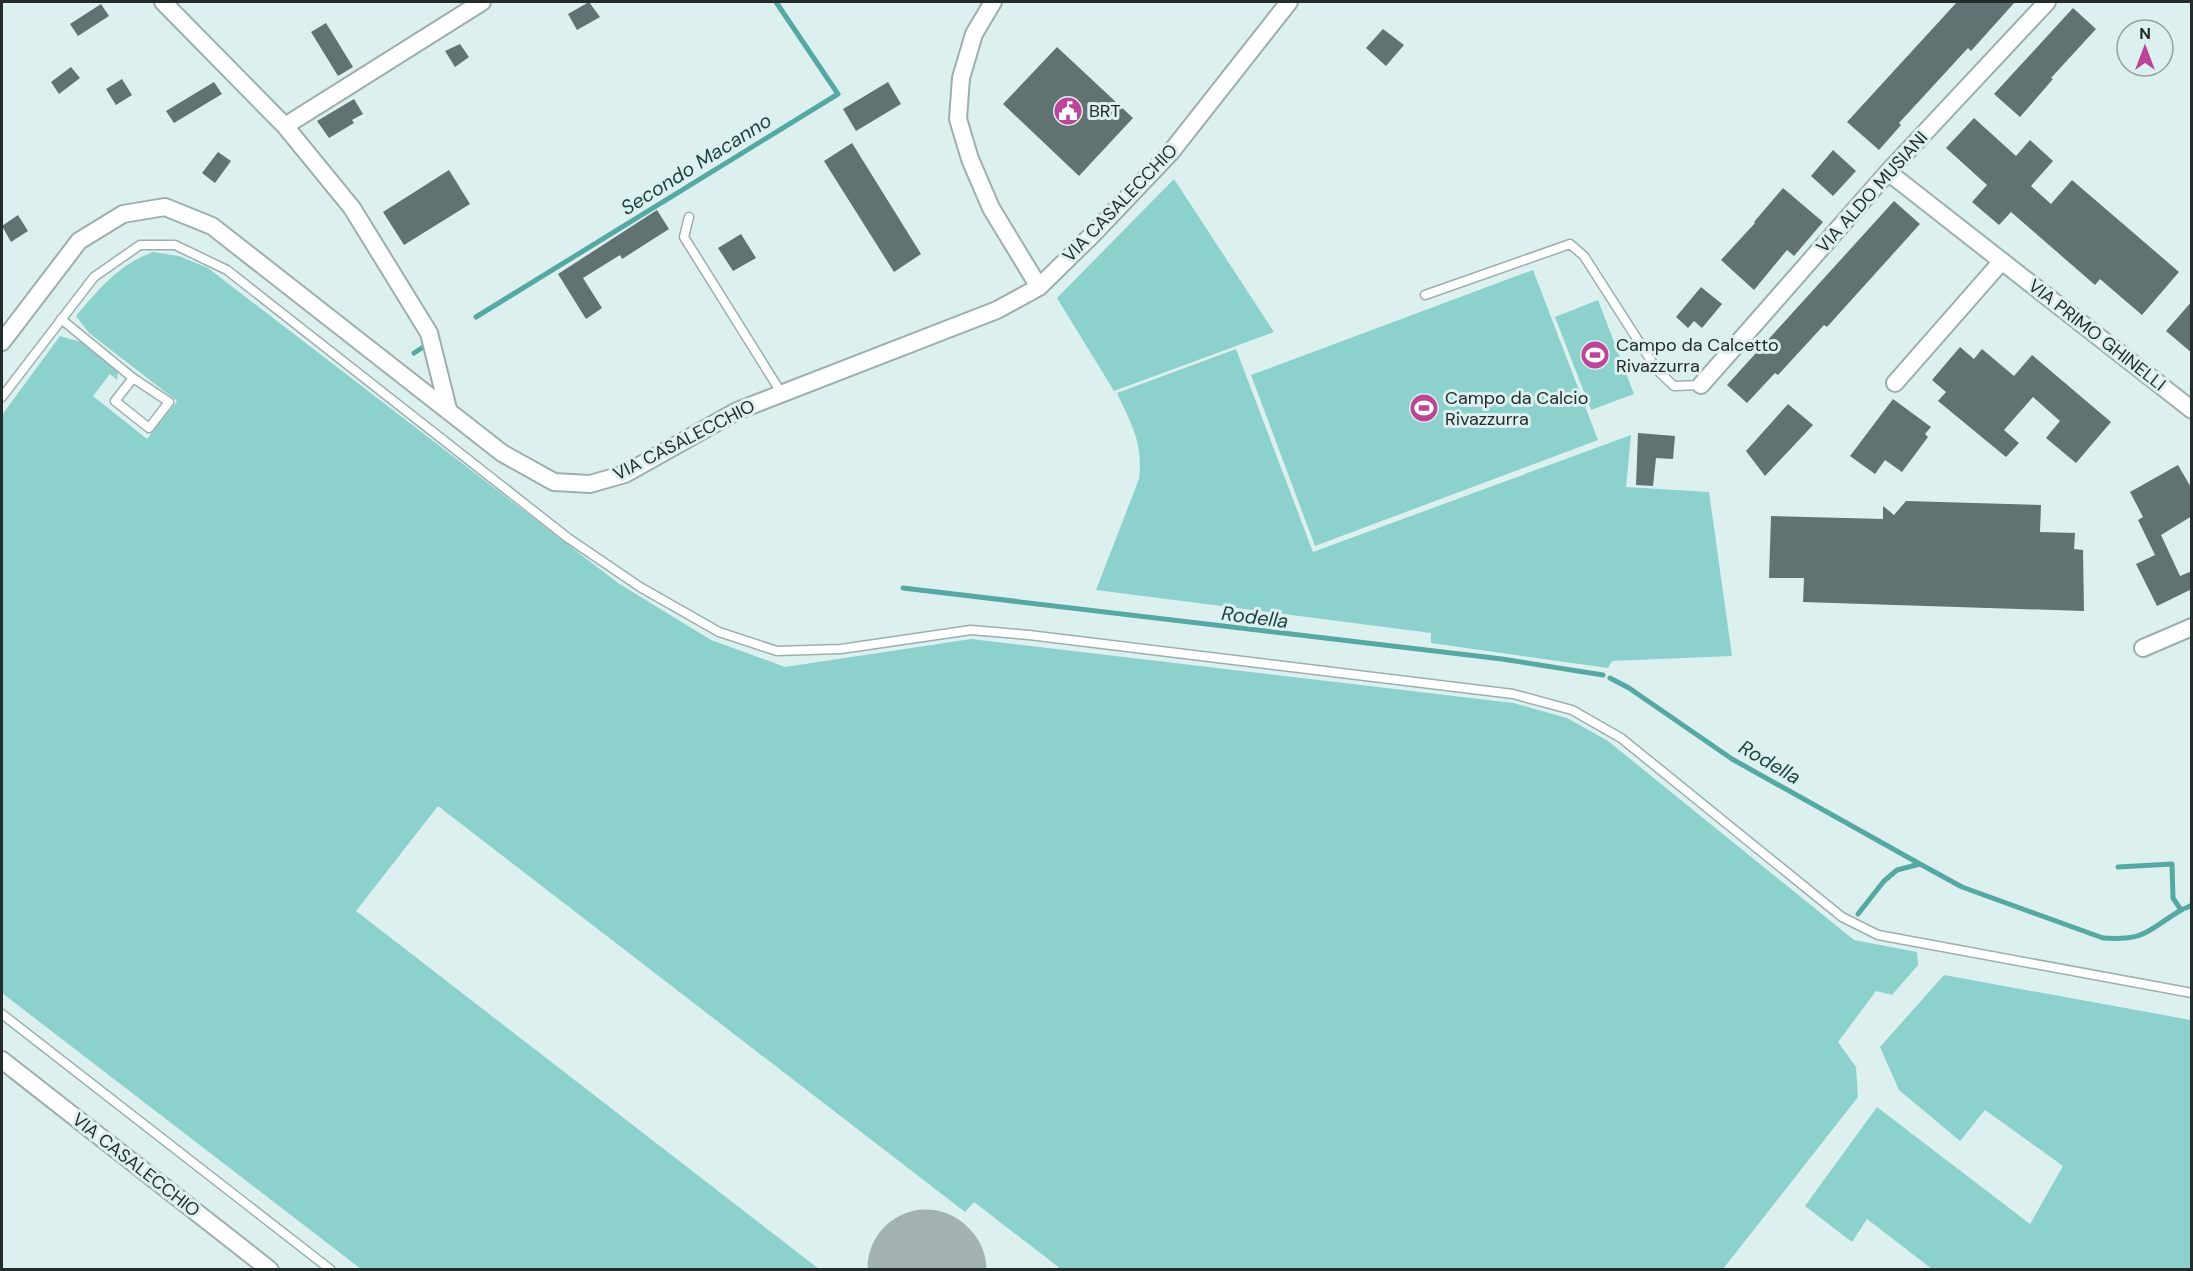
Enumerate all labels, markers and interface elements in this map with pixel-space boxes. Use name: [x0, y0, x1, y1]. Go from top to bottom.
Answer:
north arrow: [2115, 18, 2175, 78]
text: N: [2139, 23, 2151, 44]
public building icon: BRT: [1052, 95, 1084, 127]
place label: BRT: [1089, 99, 1121, 123]
water label: Secondo Macanno: [616, 107, 776, 221]
street label: VIA ALDO MUSIANI: [1811, 126, 1933, 258]
street label: VIA CASALECCHIO: [1057, 139, 1183, 267]
street label: VIA PRIMO GHINELLI: [2023, 274, 2171, 396]
place label: Campo da Calcetto Rivazzurra: [1616, 333, 1779, 378]
sports icon: Campo da Calcetto Rivazzurra: [1579, 339, 1611, 371]
place label: Campo da Calcio Rivazzurra: [1445, 386, 1588, 431]
sports icon: Campo da Calcio Rivazzurra: [1408, 392, 1440, 424]
street label: VIA CASALECCHIO: [609, 394, 759, 486]
water label: Rodella: [1220, 600, 1290, 634]
water label: Rodella: [1734, 734, 1806, 790]
street label: VIA CASALECCHIO: [67, 1108, 205, 1222]

